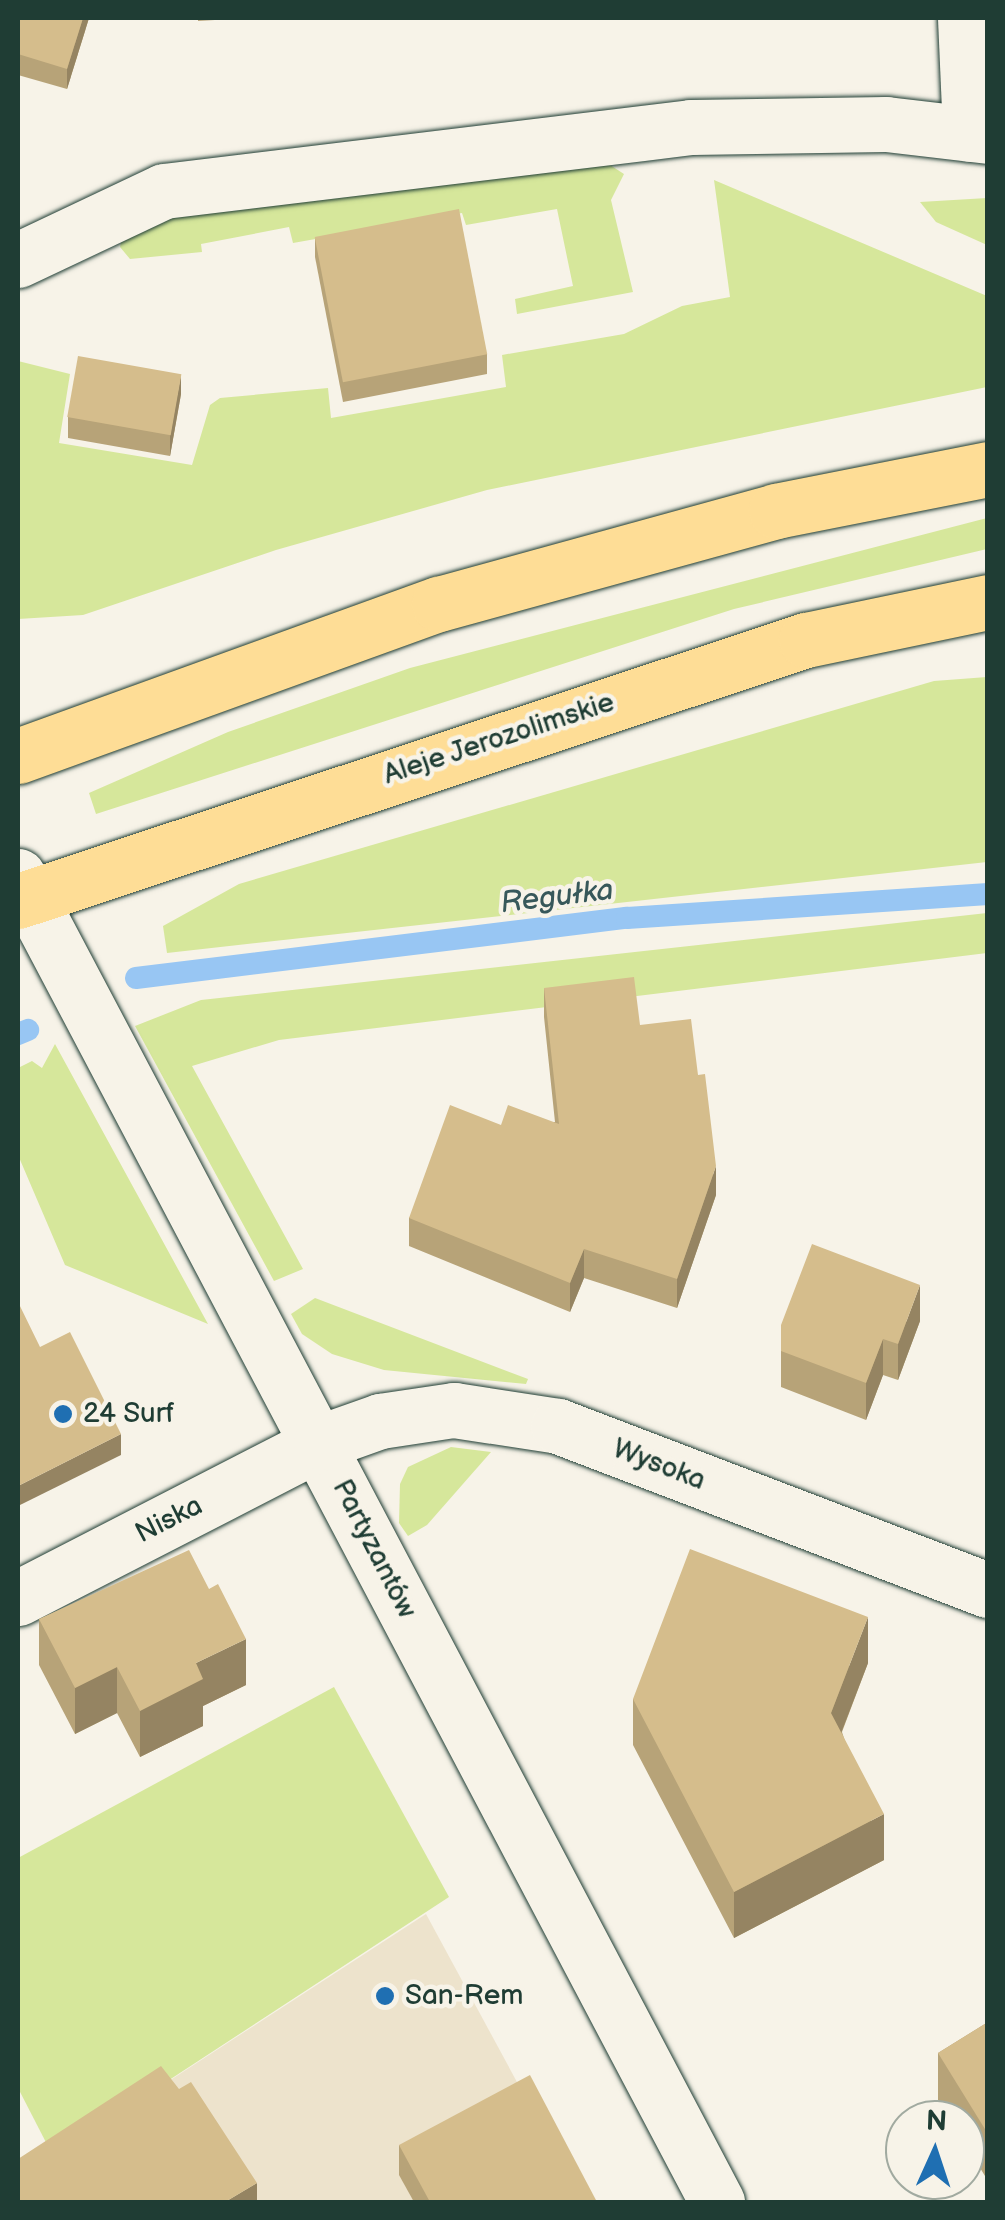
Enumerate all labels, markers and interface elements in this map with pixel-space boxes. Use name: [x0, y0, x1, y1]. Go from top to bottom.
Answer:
street label: Aleje Jerozolimskie: [379, 686, 619, 792]
water label: Regułka: [498, 872, 616, 922]
place label: 24 Surf: [83, 1397, 175, 1431]
marker: 24 Surf: [52, 1403, 74, 1425]
street label: Wysoka: [608, 1432, 710, 1498]
street label: Partyzantów: [325, 1474, 423, 1624]
street label: Niska: [130, 1489, 208, 1551]
place label: San-Rem: [405, 1979, 523, 2013]
marker: San-Rem: [374, 1985, 396, 2007]
north arrow: [885, 2100, 985, 2200]
text: N: [925, 2105, 948, 2139]

